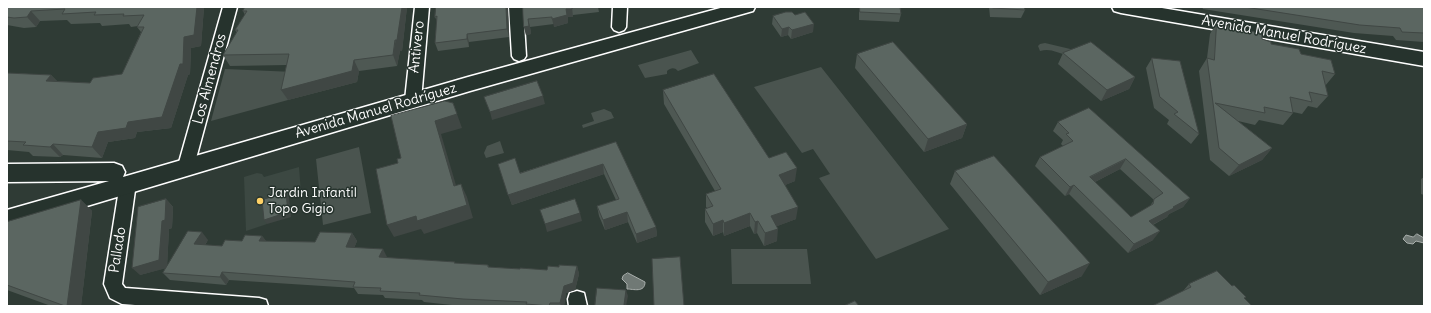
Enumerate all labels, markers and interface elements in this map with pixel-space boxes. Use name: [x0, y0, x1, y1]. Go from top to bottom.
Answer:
street label: Avenida Manuel Rodríguez: [1200, 12, 1368, 58]
street label: Antivero: [406, 20, 428, 74]
street label: Los Almendros: [190, 32, 230, 126]
street label: Avenida Manuel Rodríguez: [293, 80, 459, 142]
place label: Jardin Infantil Topo Gigio: [268, 185, 357, 218]
marker: Jardin Infantil Topo Gigio: [255, 196, 265, 206]
street label: Pallado: [106, 226, 130, 274]

